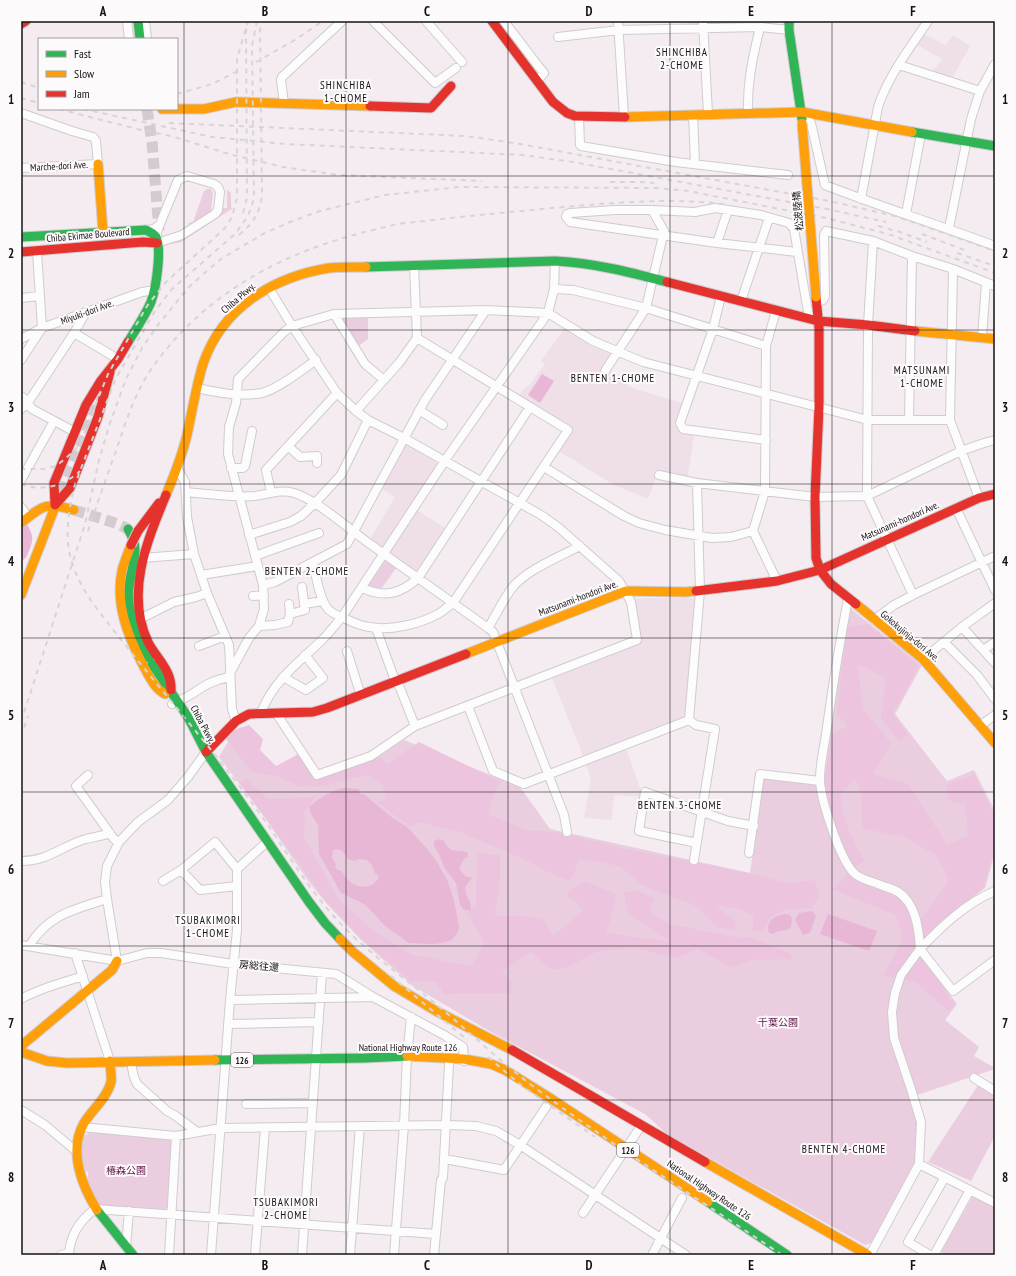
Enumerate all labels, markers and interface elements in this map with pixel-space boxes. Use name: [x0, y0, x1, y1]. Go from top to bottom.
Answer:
text: A: [99, 3, 107, 20]
text: B: [262, 3, 268, 20]
text: C: [424, 3, 430, 20]
text: D: [586, 3, 593, 20]
text: E: [748, 3, 754, 20]
text: F: [910, 3, 916, 20]
legend: [38, 38, 178, 110]
district label: SHINCHIBA 2-CHOME: [656, 45, 708, 72]
text: Fast: [74, 46, 92, 61]
text: Slow: [74, 66, 95, 81]
district label: SHINCHIBA 1-CHOME: [320, 78, 372, 105]
text: Jam: [73, 86, 90, 101]
text: 1: [8, 91, 14, 108]
text: 1: [1002, 91, 1008, 108]
street label: Marche-dori Ave.: [30, 158, 88, 174]
street label: 松波陸橋: [790, 191, 806, 231]
street label: Chiba Ekimae Boulevard: [46, 225, 130, 245]
text: 2: [8, 245, 14, 262]
text: 2: [1002, 245, 1008, 262]
street label: Chiba Pkwy.: [218, 280, 258, 316]
street label: Miyuki-dori Ave.: [59, 296, 115, 328]
district label: MATSUNAMI 1-CHOME: [894, 363, 950, 390]
district label: BENTEN 1-CHOME: [571, 371, 655, 385]
text: 3: [8, 399, 14, 416]
text: 3: [1002, 399, 1008, 416]
street label: Matsunami-hondori Ave.: [859, 498, 941, 544]
text: 4: [8, 553, 15, 570]
text: 4: [1002, 553, 1009, 570]
district label: BENTEN 2-CHOME: [265, 564, 349, 578]
street label: Matsunami-hondori Ave.: [537, 577, 620, 619]
street label: Gokokujinja-dori Ave.: [878, 608, 942, 665]
street label: Chiba Pkwy.: [188, 703, 218, 745]
text: 5: [8, 707, 14, 724]
text: 5: [1002, 707, 1008, 724]
district label: BENTEN 3-CHOME: [638, 798, 722, 812]
text: 6: [8, 861, 14, 878]
text: 6: [1002, 861, 1008, 878]
district label: TSUBAKIMORI 1-CHOME: [175, 913, 241, 940]
street label: 房総往還: [239, 958, 279, 974]
text: 7: [8, 1015, 14, 1032]
text: 7: [1002, 1015, 1008, 1032]
park label: 千葉公園: [758, 1016, 798, 1029]
street label: National Highway Route 126: [359, 1041, 458, 1054]
road number: 126: [231, 1053, 253, 1067]
district label: BENTEN 4-CHOME: [802, 1142, 886, 1156]
road number: 126: [617, 1143, 639, 1157]
street label: National Highway Route 126: [664, 1157, 754, 1223]
park label: 椿森公園: [106, 1164, 146, 1177]
text: 8: [8, 1169, 14, 1186]
text: 8: [1002, 1169, 1008, 1186]
district label: TSUBAKIMORI 2-CHOME: [253, 1195, 319, 1222]
text: A: [99, 1257, 107, 1274]
text: B: [262, 1257, 268, 1274]
text: C: [424, 1257, 430, 1274]
text: D: [586, 1257, 593, 1274]
text: E: [748, 1257, 754, 1274]
text: F: [910, 1257, 916, 1274]

